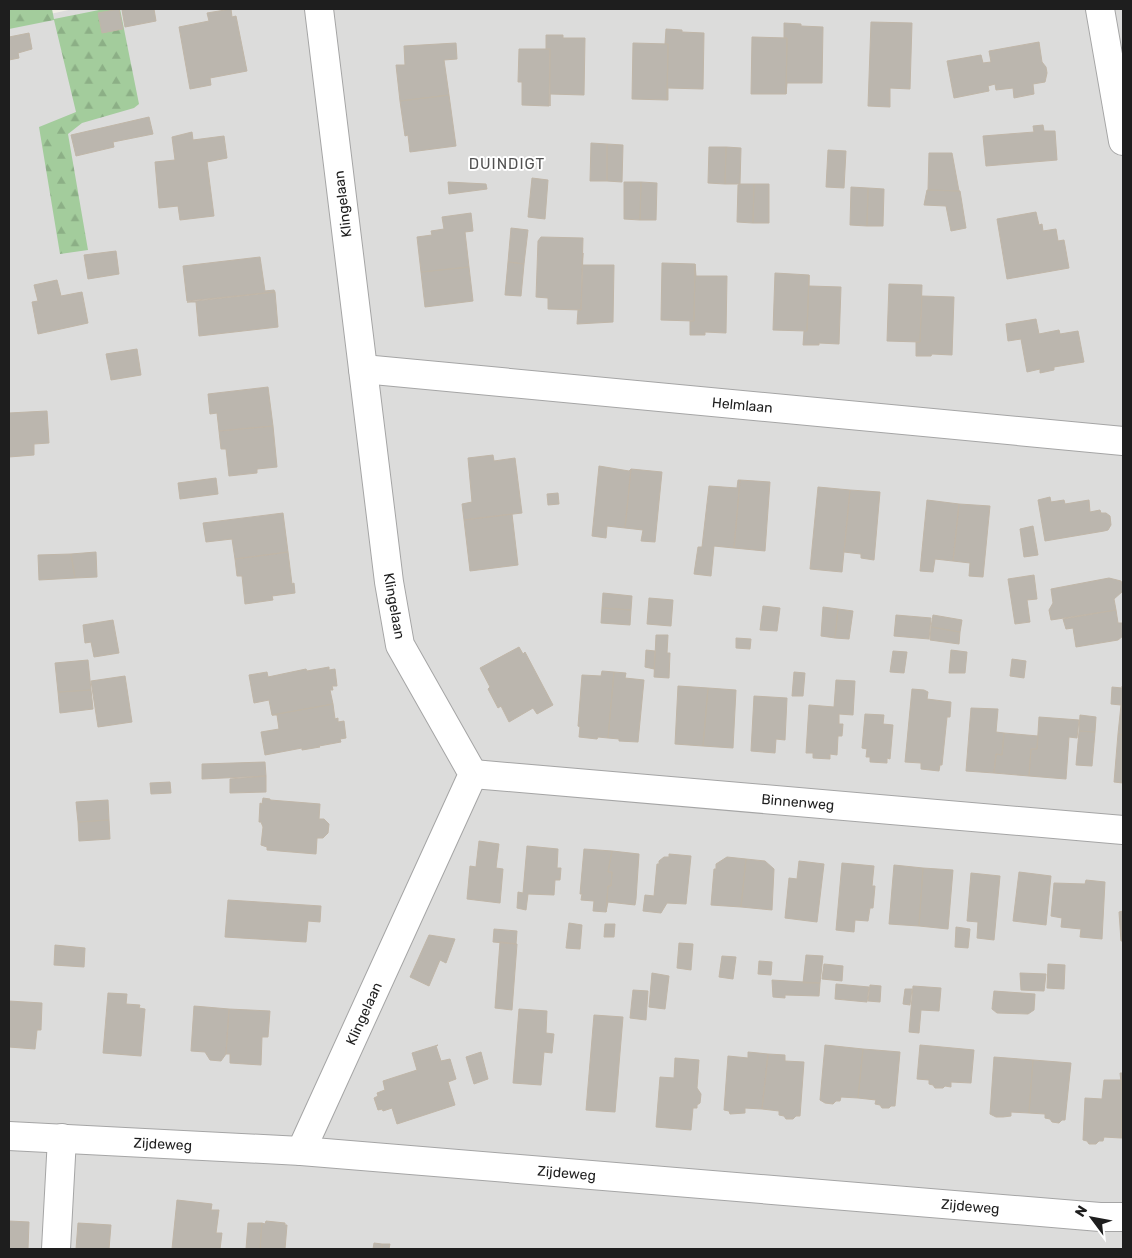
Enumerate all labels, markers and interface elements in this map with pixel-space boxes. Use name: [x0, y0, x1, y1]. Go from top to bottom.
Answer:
district label: DUINDIGT: [469, 155, 545, 173]
street label: Klingelaan: [330, 170, 356, 238]
street label: Helmlaan: [711, 394, 773, 416]
street label: Klingelaan: [380, 571, 408, 641]
street label: Binnenweg: [761, 790, 835, 814]
street label: Klingelaan: [342, 979, 385, 1048]
street label: Zijdeweg: [133, 1134, 192, 1154]
street label: Zijdeweg: [537, 1162, 597, 1184]
north arrow: [1067, 1193, 1117, 1243]
street label: Zijdeweg: [940, 1195, 1000, 1217]
text: N: [1072, 1203, 1091, 1220]

